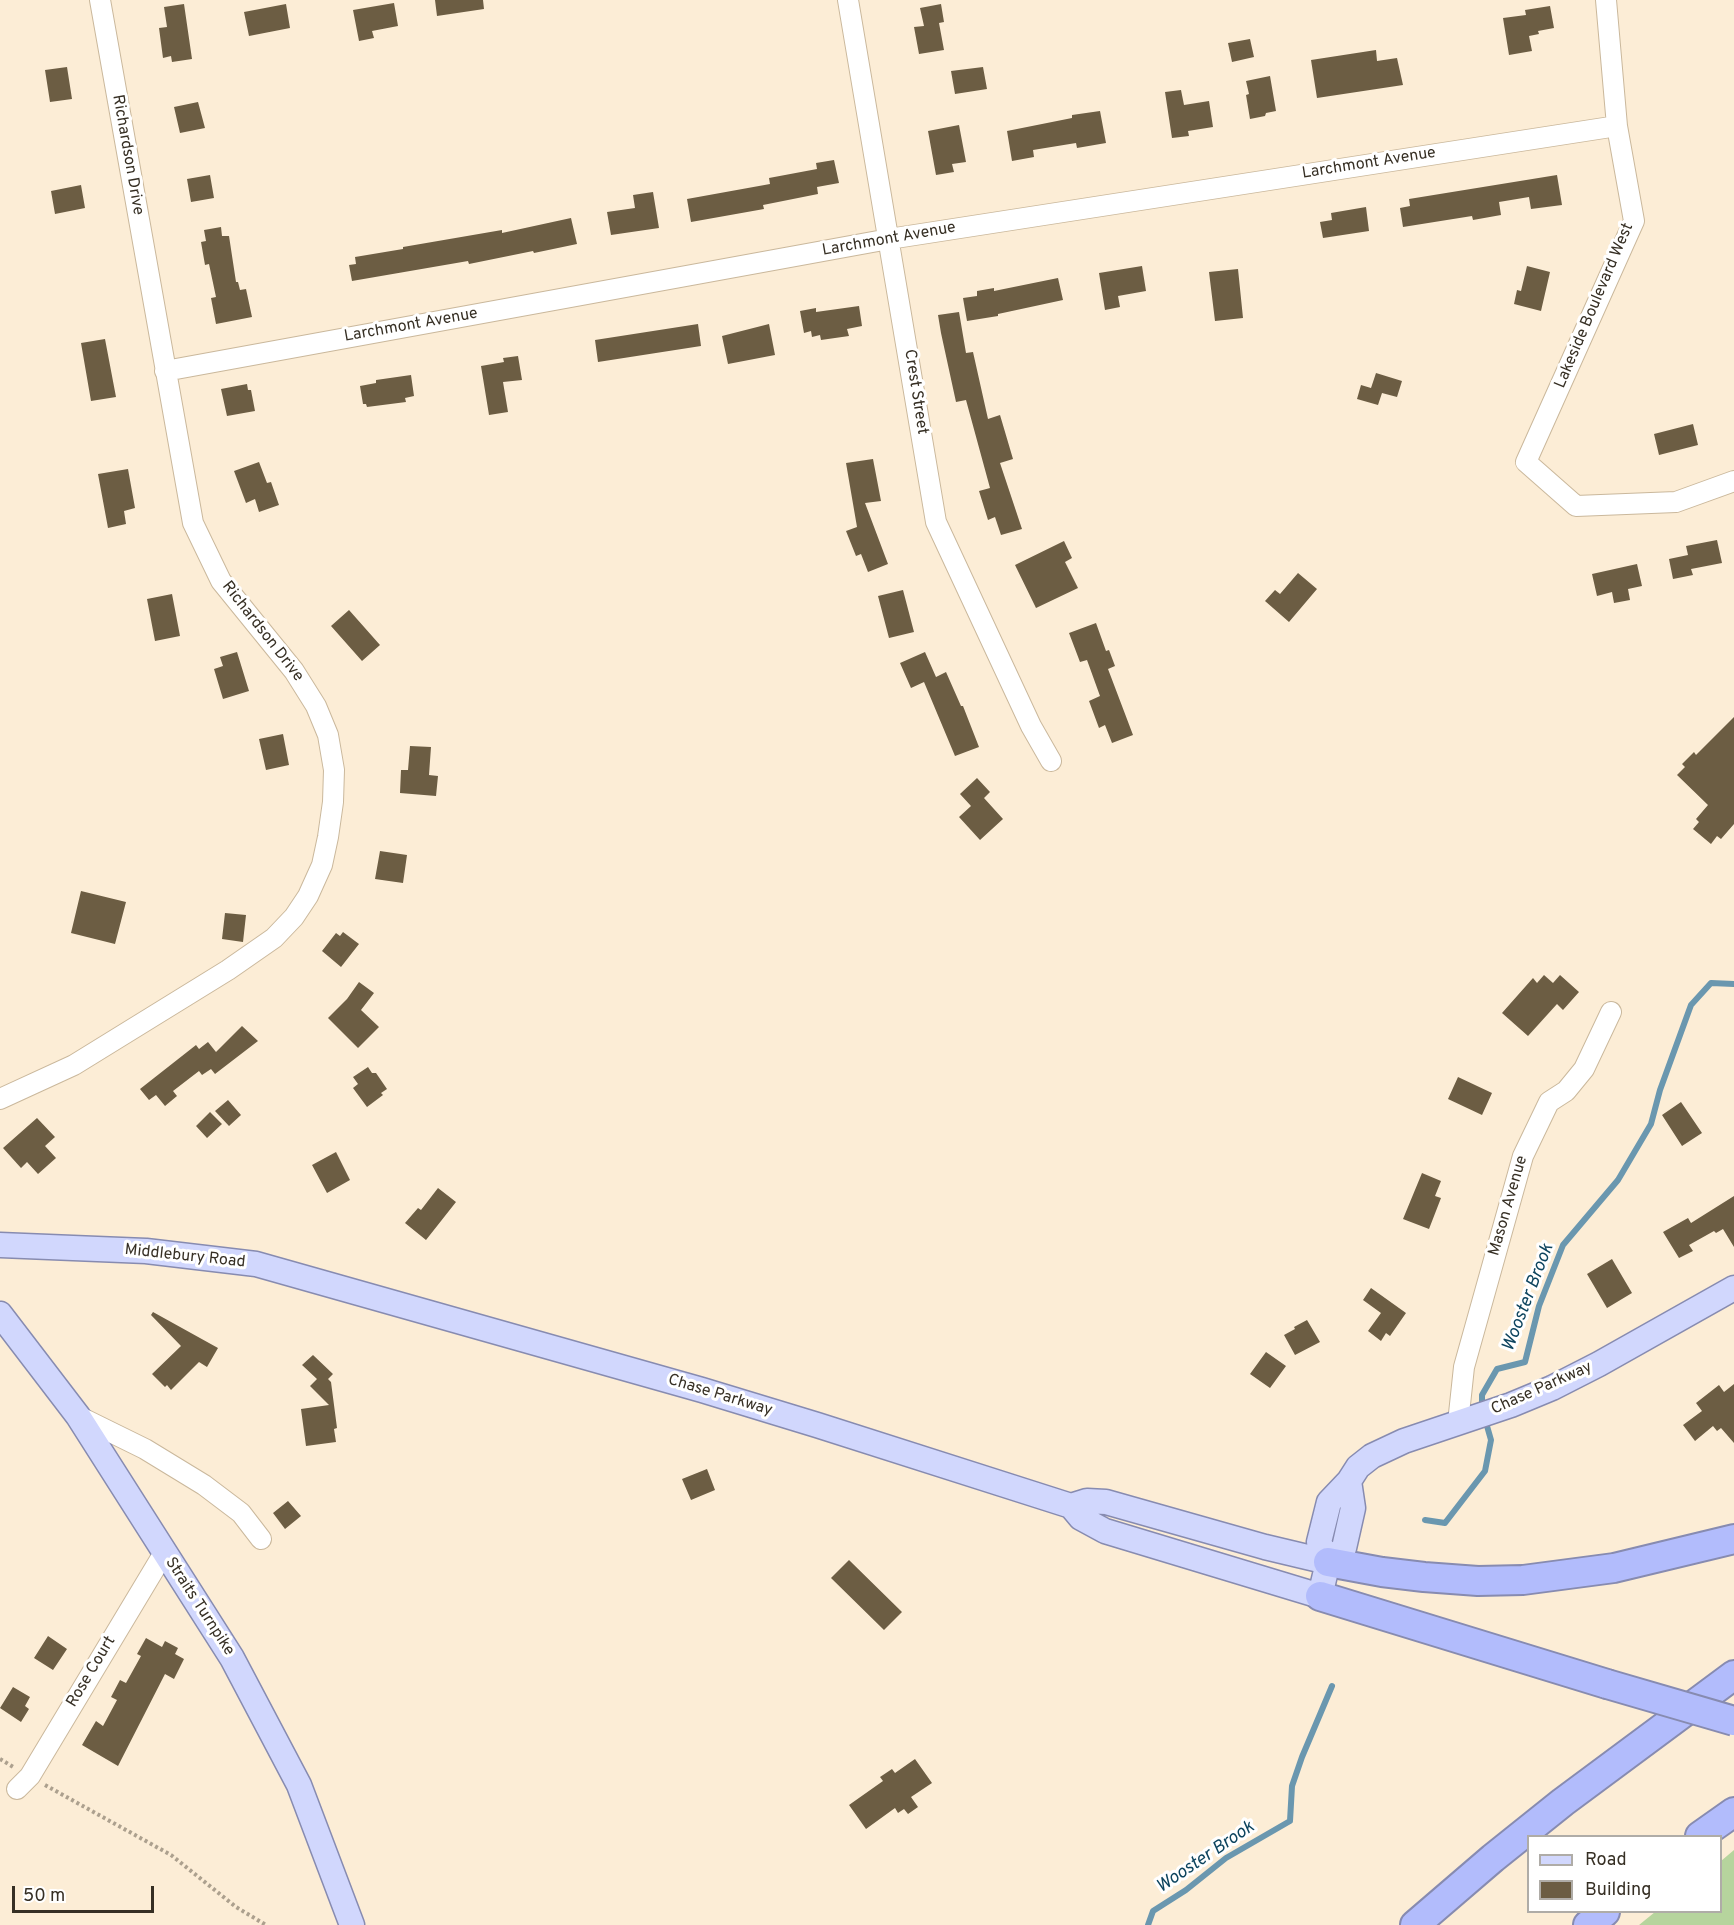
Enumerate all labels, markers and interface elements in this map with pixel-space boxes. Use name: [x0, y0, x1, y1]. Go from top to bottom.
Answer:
street label: Richardson Drive: [107, 93, 147, 217]
street label: Larchmont Avenue: [1301, 144, 1437, 184]
street label: Larchmont Avenue: [821, 219, 957, 261]
street label: Lakeside Boulevard West: [1551, 220, 1639, 392]
street label: Larchmont Avenue: [343, 305, 479, 347]
street label: Crest Street: [899, 348, 931, 436]
street label: Richardson Drive: [217, 578, 307, 686]
street label: Mason Avenue: [1486, 1154, 1532, 1258]
street label: Middlebury Road: [124, 1241, 246, 1273]
water label: Wooster Brook: [1499, 1241, 1559, 1355]
street label: Chase Parkway: [1489, 1358, 1595, 1420]
street label: Chase Parkway: [665, 1371, 775, 1421]
street label: Straits Turnpike: [160, 1554, 238, 1660]
street label: Rose Court: [63, 1633, 121, 1711]
water label: Wooster Brook: [1153, 1817, 1259, 1899]
legend: [1527, 1835, 1722, 1913]
text: Road: [1585, 1849, 1627, 1872]
scale bar: [15, 1874, 158, 1912]
text: Building: [1585, 1879, 1651, 1902]
text: 50 m: [23, 1885, 65, 1908]

